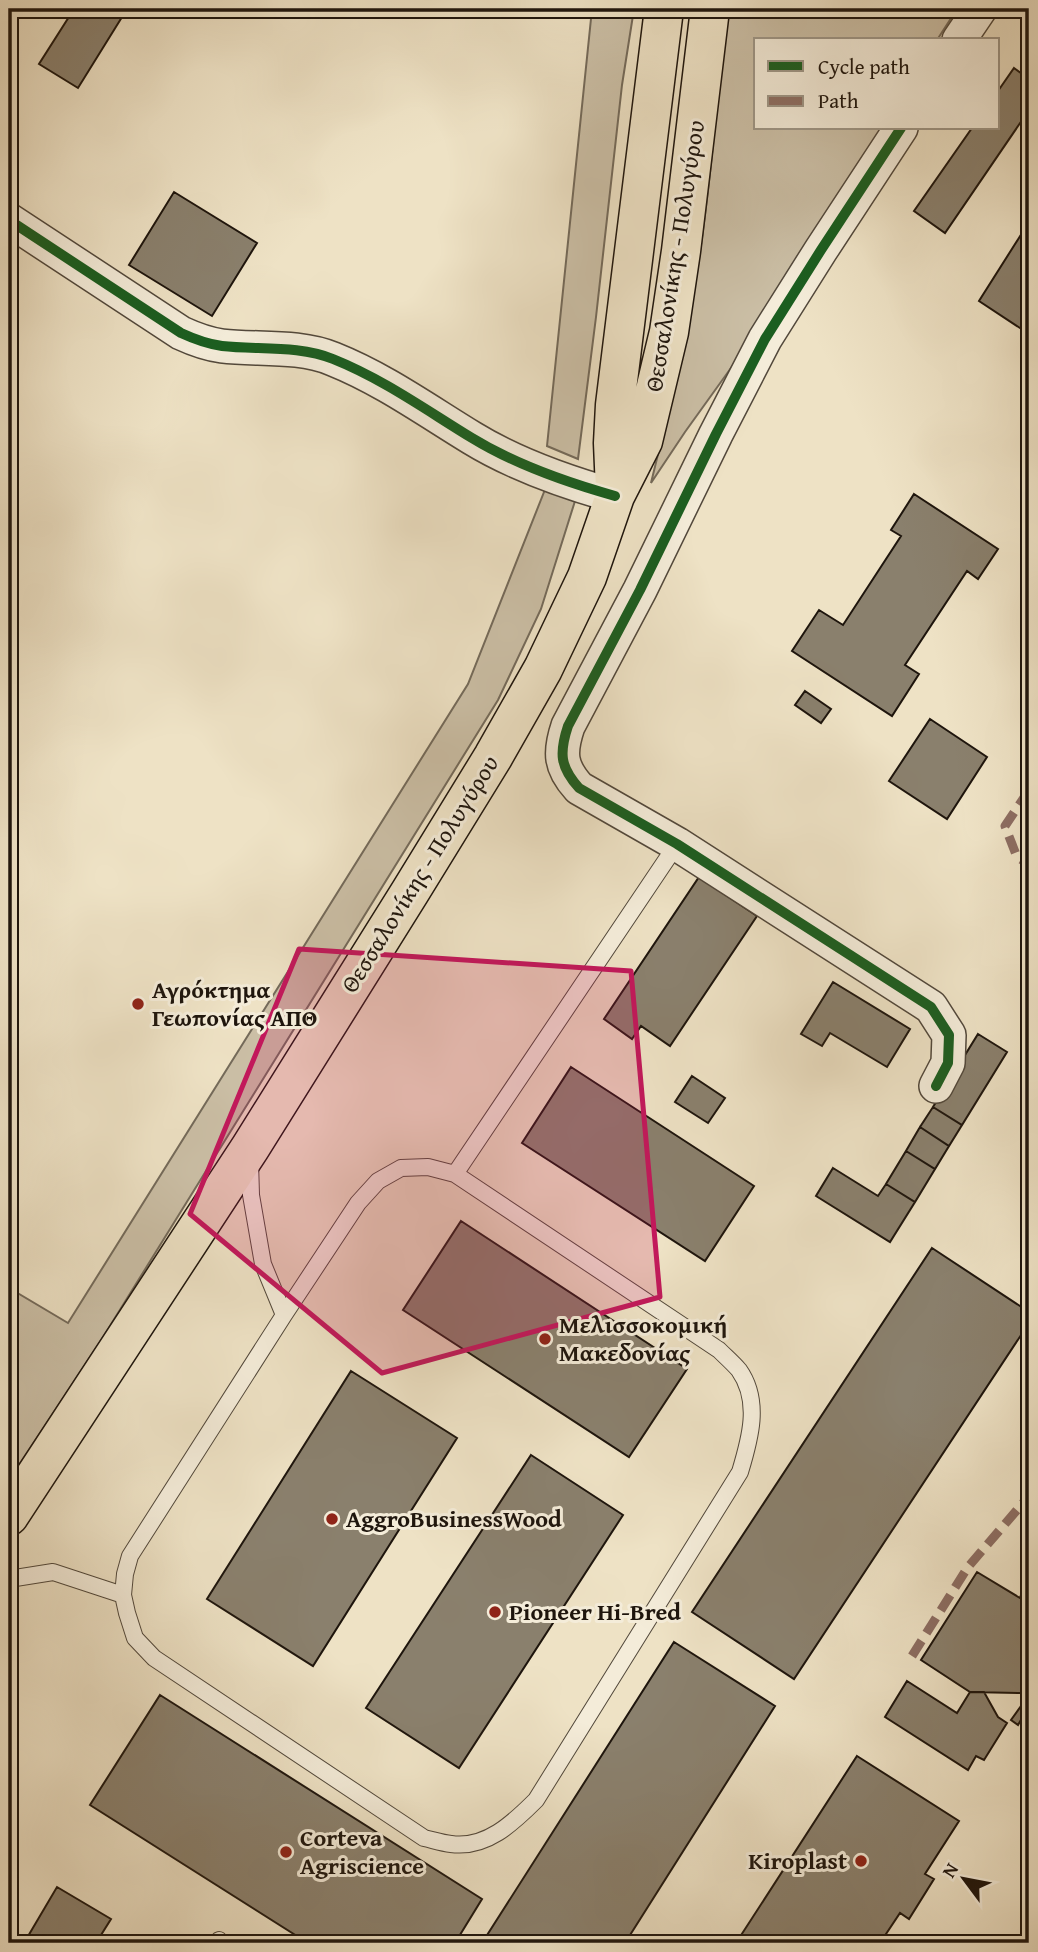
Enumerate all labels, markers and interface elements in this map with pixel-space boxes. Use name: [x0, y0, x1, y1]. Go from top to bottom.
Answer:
legend: [754, 38, 1000, 130]
text: Cycle path: [818, 51, 910, 82]
text: Path: [818, 85, 859, 116]
street label: Θεσσαλονίκης - Πολυγύρου: [636, 118, 713, 394]
street label: Θεσσαλονίκης - Πολυγύρου: [332, 748, 507, 999]
place label: Αγρόκτημα Γεωπονίας ΑΠΘ: [152, 972, 317, 1035]
marker: Αγρόκτημα Γεωπονίας ΑΠΘ: [130, 996, 146, 1012]
place label: Μελισσοκομική Μακεδονίας: [559, 1307, 727, 1370]
marker: Μελισσοκομική Μακεδονίας: [537, 1331, 553, 1347]
place label: AggroBusinessWood: [346, 1501, 562, 1536]
marker: AggroBusinessWood: [324, 1511, 340, 1527]
place label: Pioneer Hi-Bred: [509, 1594, 681, 1629]
marker: Pioneer Hi-Bred: [487, 1604, 503, 1620]
place label: Corteva Agriscience: [300, 1820, 424, 1883]
place label: Kiroplast: [748, 1843, 847, 1878]
north arrow: [930, 1843, 1000, 1913]
marker: Corteva Agriscience: [278, 1844, 294, 1860]
marker: Kiroplast: [853, 1853, 869, 1869]
text: N: [934, 1857, 965, 1883]

